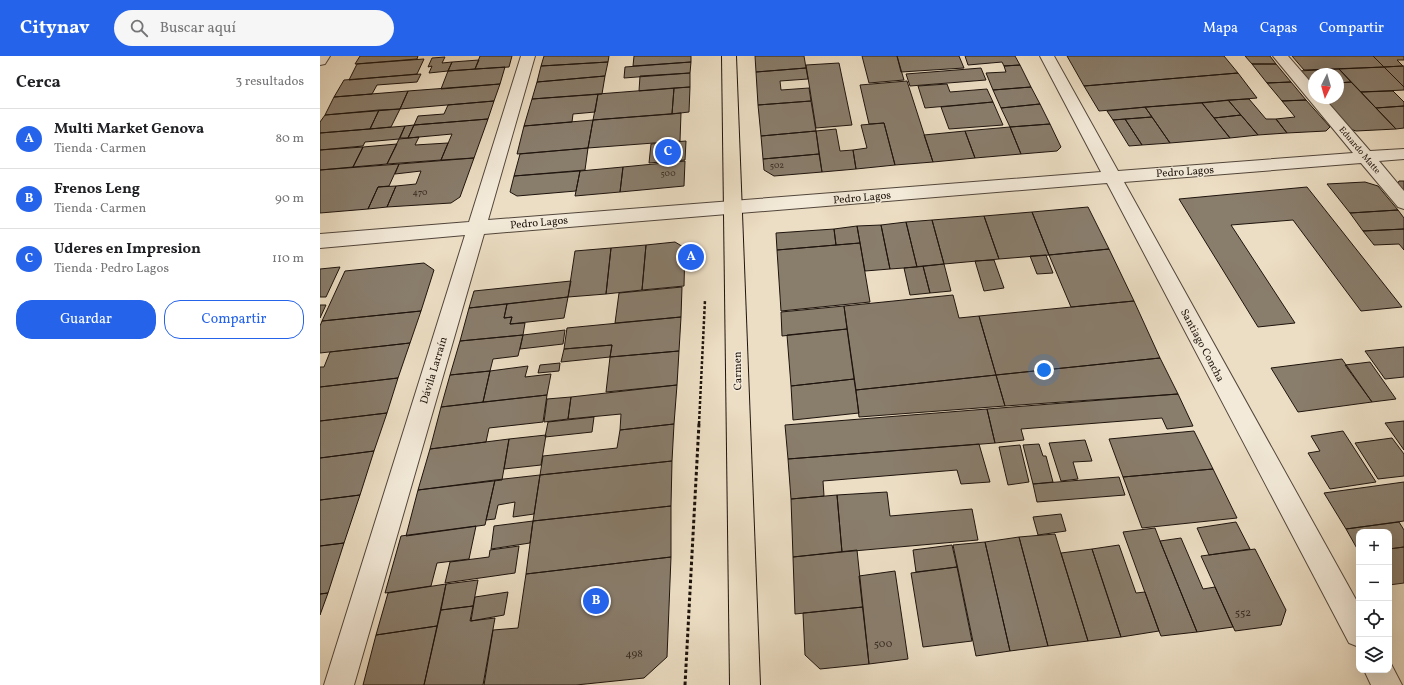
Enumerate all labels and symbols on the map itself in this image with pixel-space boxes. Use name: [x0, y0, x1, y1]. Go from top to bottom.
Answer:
north arrow: [1308, 68, 1344, 104]
street label: Eduardo Matte: [1336, 124, 1383, 177]
pin: C: [655, 137, 681, 167]
house number: 502: [770, 159, 784, 172]
street label: Pedro Lagos: [1156, 163, 1215, 182]
house number: 500: [660, 167, 676, 180]
house number: 470: [413, 186, 428, 199]
street label: Pedro Lagos: [833, 188, 892, 208]
street label: Pedro Lagos: [510, 213, 569, 233]
pin: A: [678, 242, 704, 272]
street label: Santiago Concha: [1176, 307, 1227, 385]
street label: Dávila Larraín: [417, 335, 452, 406]
street label: Carmen: [731, 351, 746, 391]
your location: [1034, 360, 1054, 380]
pin: B: [583, 586, 609, 616]
house number: 552: [1235, 606, 1251, 621]
house number: 500: [874, 637, 893, 652]
house number: 498: [625, 647, 643, 662]

